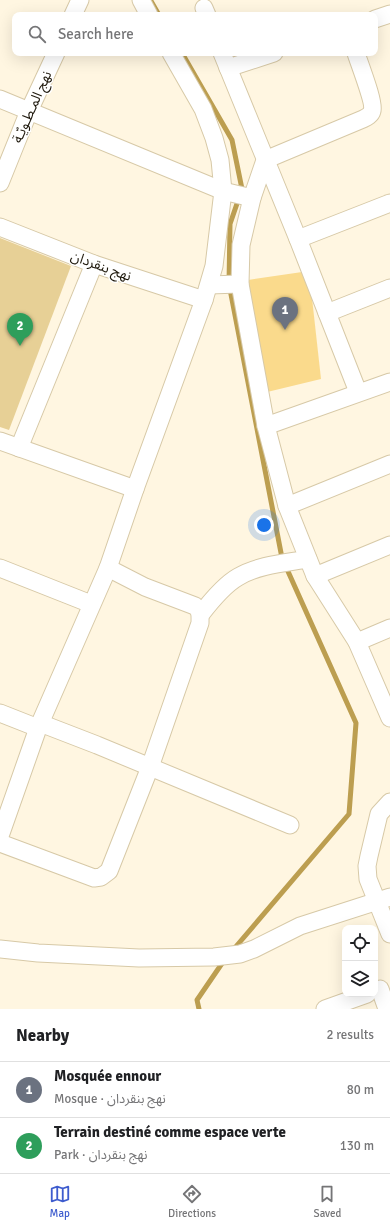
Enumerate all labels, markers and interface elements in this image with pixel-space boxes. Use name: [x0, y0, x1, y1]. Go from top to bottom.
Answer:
search box: [12, 12, 378, 56]
icon: search: [26, 23, 48, 45]
text: Search here: [58, 25, 134, 43]
street label: نهج المـطـويّـة: [9, 68, 57, 146]
street label: نهج بنقردان: [68, 247, 134, 287]
pin: 1: [272, 297, 298, 330]
pin: 2: [7, 313, 33, 346]
your location: [254, 515, 274, 535]
map controls: [342, 925, 378, 997]
button: locate: [342, 925, 378, 961]
button: layers: [342, 961, 378, 997]
text: Nearby: [16, 1025, 69, 1046]
text: 2 results: [326, 1027, 374, 1043]
text: Mosquée ennour: [54, 1067, 161, 1085]
text: 1: [25, 1082, 33, 1098]
text: 80 m: [347, 1082, 374, 1098]
text: Mosque · نهج بنقردان: [54, 1091, 166, 1107]
text: Terrain destiné comme espace verte: [54, 1123, 286, 1141]
text: 2: [25, 1138, 33, 1154]
text: 130 m: [340, 1138, 374, 1154]
text: Park · نهج بنقردان: [54, 1147, 147, 1163]
tab: Map: [49, 1183, 71, 1220]
tab: Directions: [168, 1183, 216, 1220]
tab: Saved: [314, 1183, 341, 1220]

